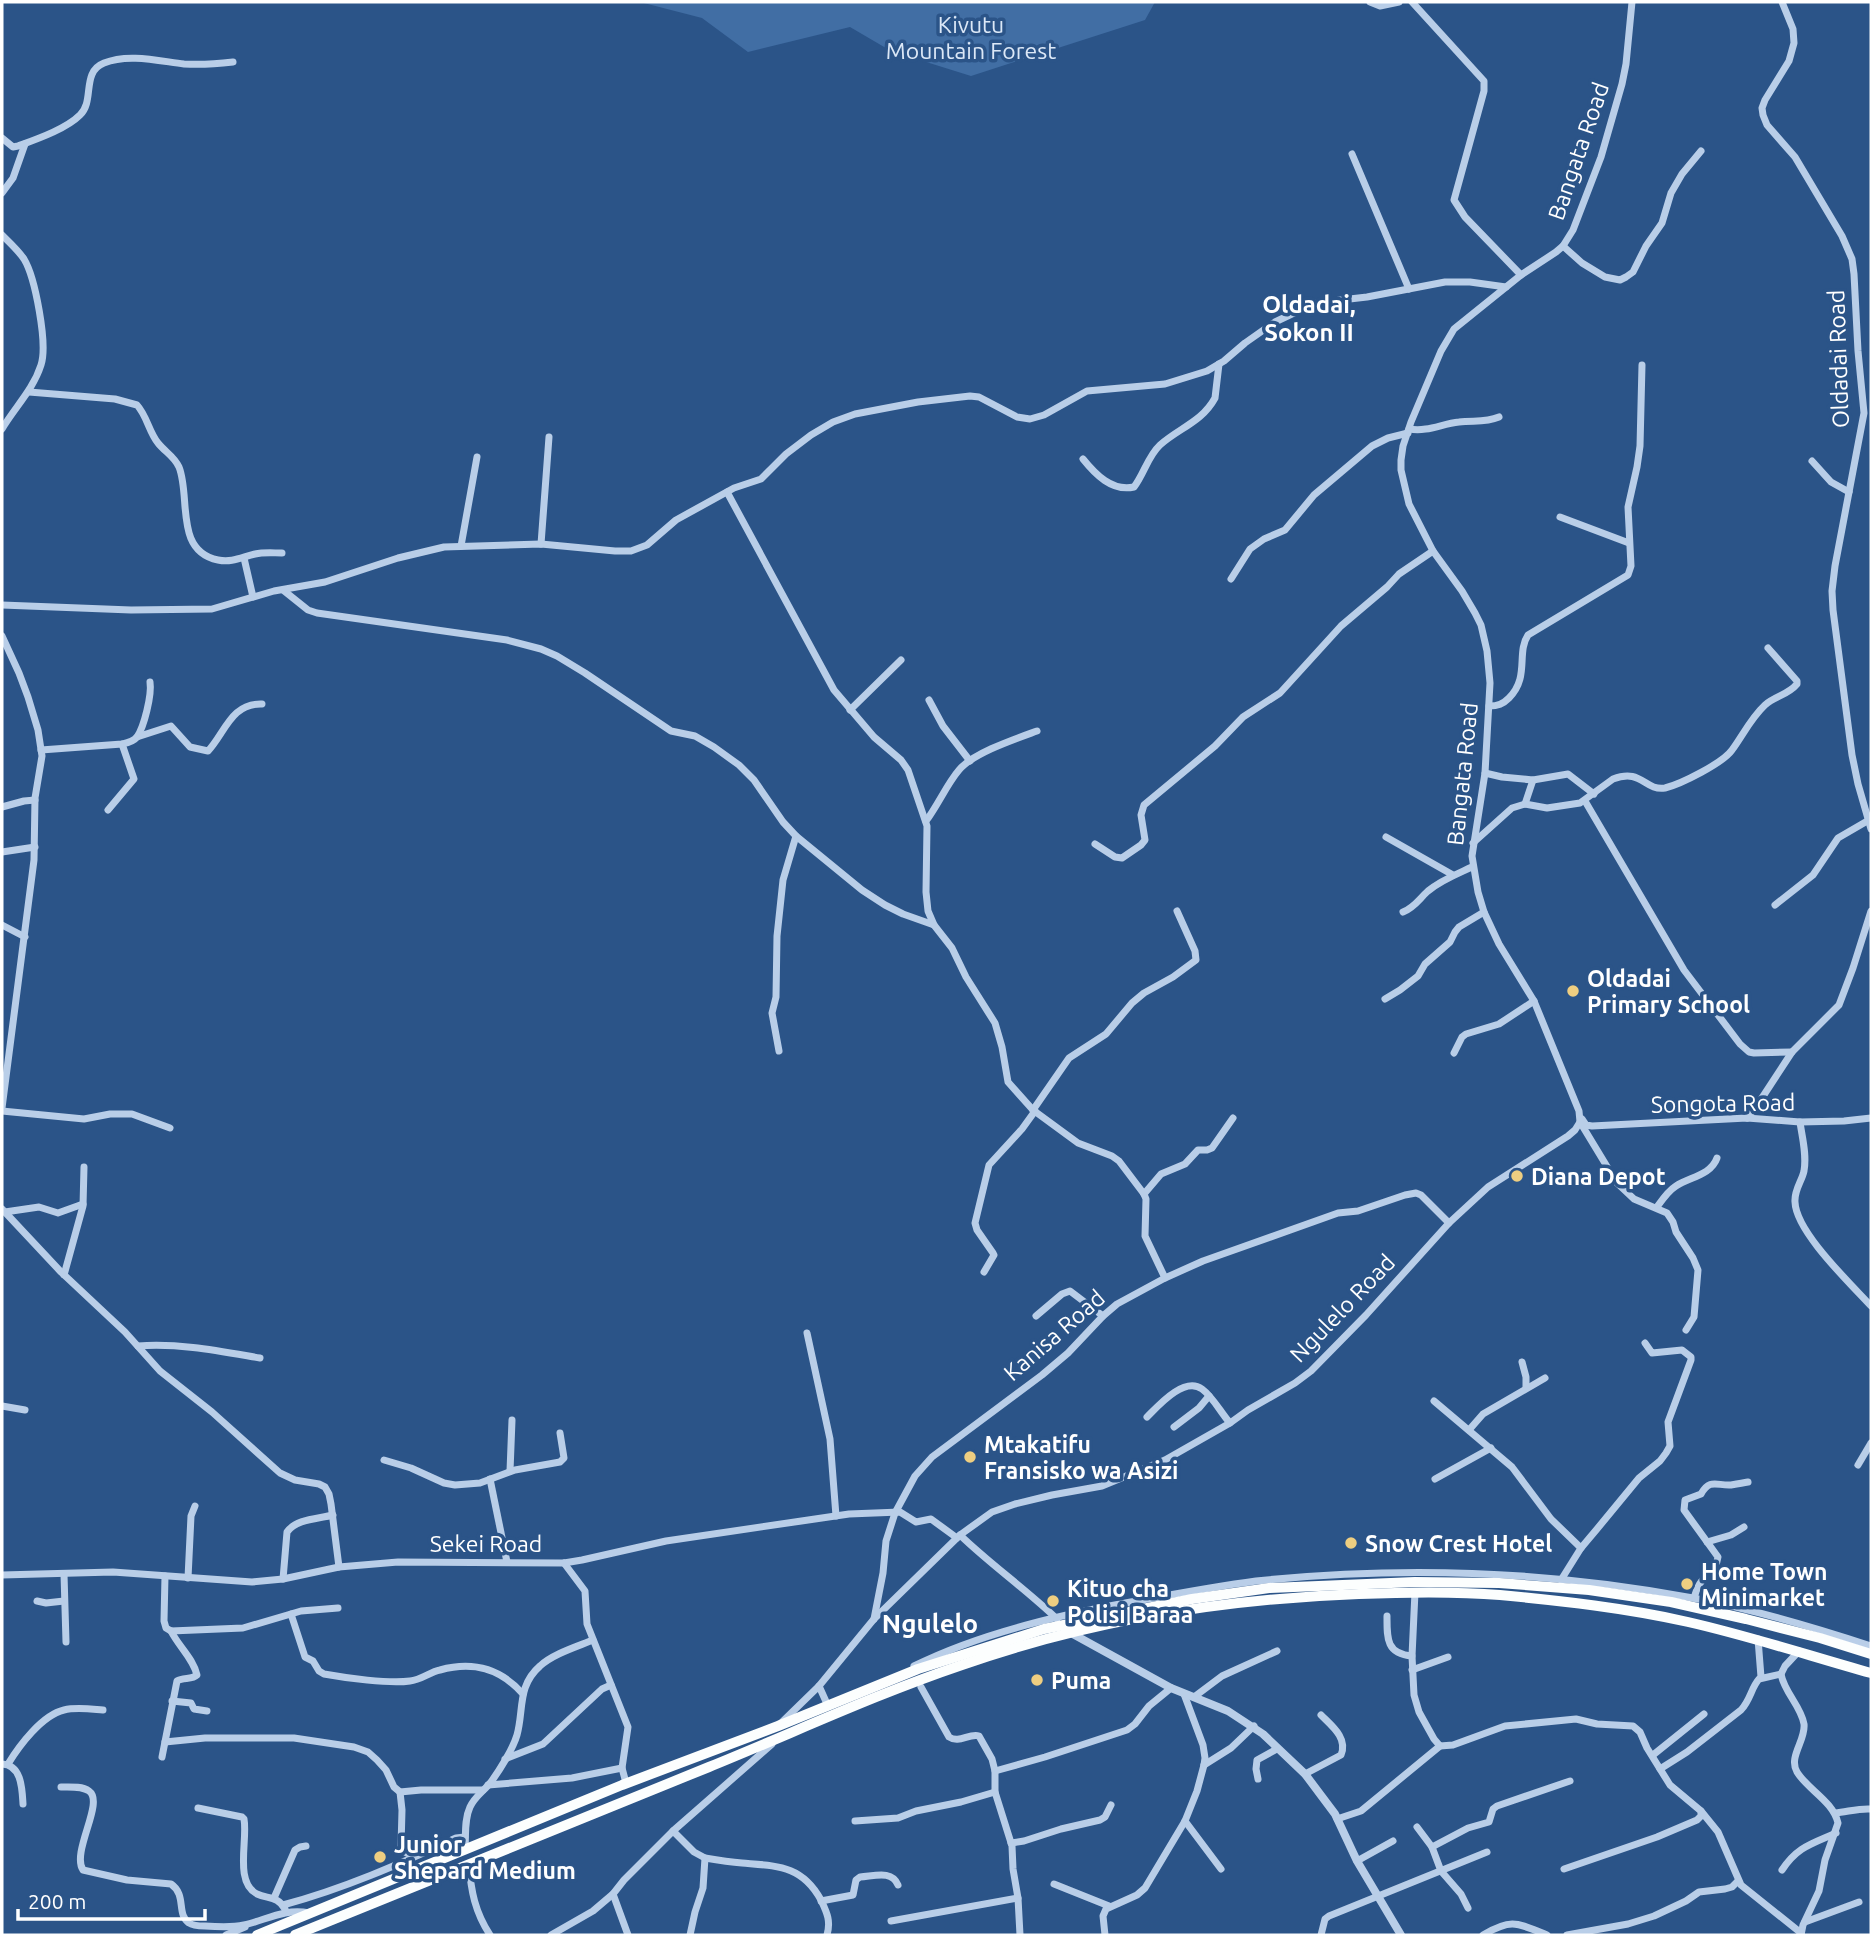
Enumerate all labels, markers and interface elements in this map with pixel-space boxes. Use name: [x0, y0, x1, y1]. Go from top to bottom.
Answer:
park label: Kivutu Mountain Forest: [886, 12, 1056, 63]
street label: Bangata Road: [1543, 79, 1613, 223]
street label: Oldadai Road: [1823, 289, 1853, 429]
district label: Oldadai, Sokon II: [1262, 291, 1356, 346]
street label: Bangata Road: [1442, 701, 1482, 847]
place label: Oldadai Primary School: [1587, 966, 1750, 1017]
marker: Oldadai Primary School: [1565, 983, 1581, 999]
street label: Songota Road: [1651, 1089, 1795, 1117]
place label: Diana Depot: [1531, 1164, 1666, 1189]
marker: Diana Depot: [1509, 1168, 1525, 1184]
street label: Ngulelo Road: [1285, 1249, 1399, 1367]
street label: Kanisa Road: [999, 1285, 1109, 1385]
place label: Mtakatifu Fransisko wa Asizi: [984, 1432, 1178, 1483]
marker: Mtakatifu Fransisko wa Asizi: [962, 1449, 978, 1465]
street label: Sekei Road: [430, 1531, 542, 1556]
place label: Snow Crest Hotel: [1365, 1531, 1552, 1556]
marker: Snow Crest Hotel: [1343, 1535, 1359, 1551]
place label: Home Town Minimarket: [1701, 1559, 1827, 1610]
place label: Kituo cha Polisi Baraa: [1067, 1576, 1193, 1627]
marker: Home Town Minimarket: [1679, 1576, 1695, 1592]
marker: Kituo cha Polisi Baraa: [1045, 1593, 1061, 1609]
district label: Ngulelo: [882, 1609, 978, 1638]
place label: Puma: [1051, 1668, 1111, 1693]
marker: Puma: [1029, 1672, 1045, 1688]
place label: Junior Shepard Medium: [394, 1832, 576, 1883]
marker: Junior Shepard Medium: [372, 1849, 388, 1865]
scale bar: [18, 1878, 205, 1922]
text: 200 m: [28, 1889, 86, 1913]

